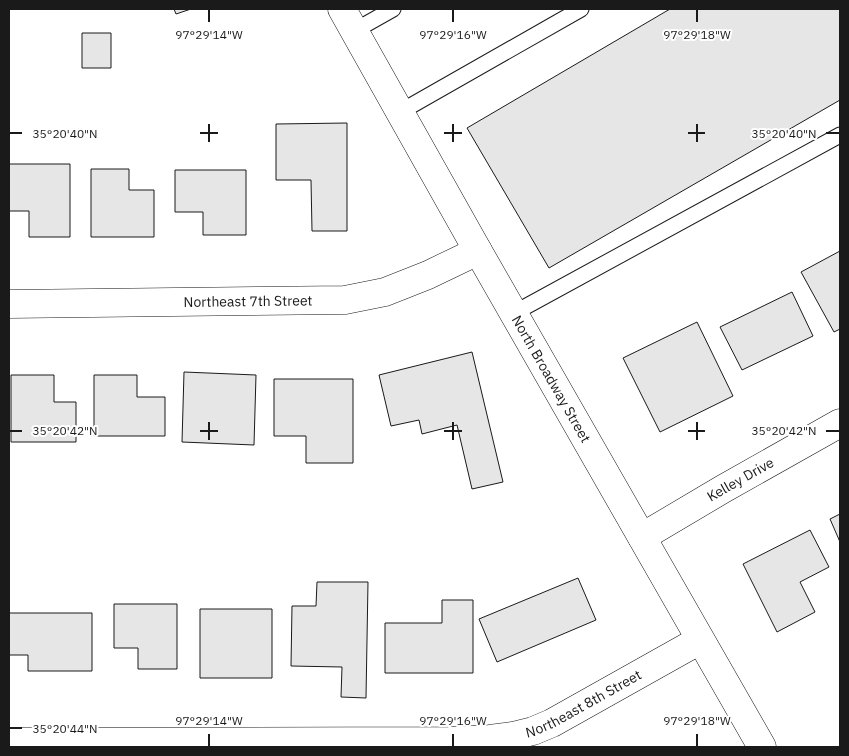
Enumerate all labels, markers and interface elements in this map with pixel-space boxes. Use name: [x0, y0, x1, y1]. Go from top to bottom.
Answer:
text: 97°29'14"W: [175, 27, 243, 42]
text: 97°29'16"W: [419, 27, 487, 42]
text: 97°29'18"W: [663, 27, 731, 42]
text: 35°20'40"N: [32, 126, 98, 141]
text: 35°20'40"N: [751, 126, 817, 141]
street label: Northeast 7th Street: [183, 291, 313, 311]
street label: North Broadway Street: [508, 312, 595, 446]
text: 35°20'42"N: [32, 423, 98, 438]
text: 35°20'42"N: [751, 423, 817, 438]
street label: Kelley Drive: [704, 453, 777, 506]
street label: Northeast 8th Street: [524, 666, 645, 742]
text: 97°29'14"W: [175, 713, 243, 728]
text: 97°29'16"W: [419, 713, 487, 728]
text: 97°29'18"W: [663, 713, 731, 728]
text: 35°20'44"N: [32, 721, 98, 736]

